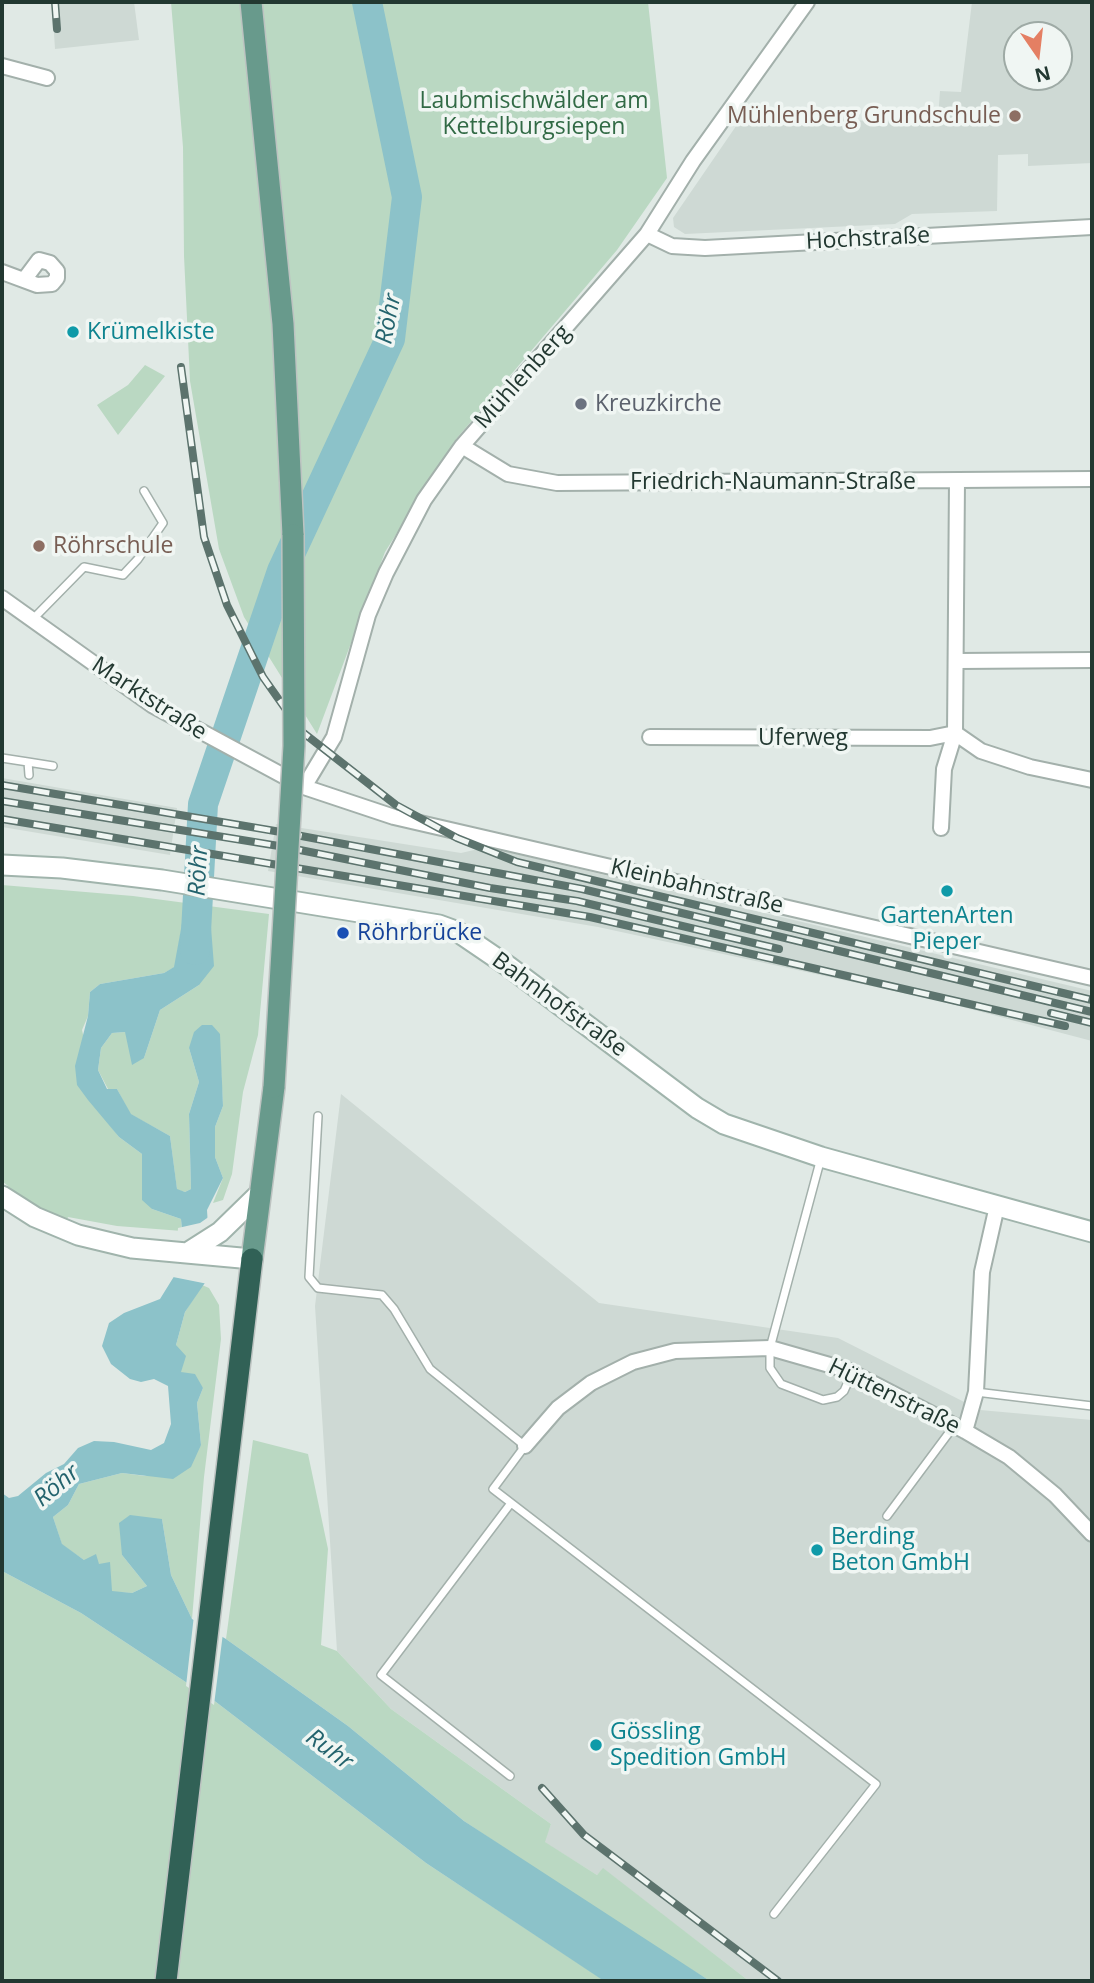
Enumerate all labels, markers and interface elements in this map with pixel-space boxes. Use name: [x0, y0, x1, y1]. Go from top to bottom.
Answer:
north arrow: [1003, 21, 1073, 91]
text: N: [1032, 60, 1053, 89]
park label: Laubmischwälder am Kettelburgsiepen: [420, 87, 648, 141]
place label: Mühlenberg Grundschule: [727, 102, 1001, 130]
marker: Mühlenberg Grundschule: [1007, 108, 1023, 124]
street label: Hochstraße: [805, 222, 931, 256]
water label: Röhr: [370, 291, 408, 347]
place label: Krümelkiste: [87, 318, 215, 346]
street label: Mühlenberg: [469, 319, 577, 435]
marker: Krümelkiste: [65, 324, 81, 340]
place label: Kreuzkirche: [595, 390, 722, 418]
marker: Kreuzkirche: [573, 396, 589, 412]
street label: Friedrich-Naumann-Straße: [630, 468, 916, 496]
place label: Röhrschule: [53, 532, 173, 560]
marker: Röhrschule: [31, 538, 47, 554]
street label: Marktstraße: [86, 652, 212, 746]
street label: Uferweg: [758, 724, 848, 752]
water label: Röhr: [183, 845, 215, 897]
street label: Kleinbahnstraße: [608, 854, 786, 920]
marker: GartenArten Pieper: [939, 883, 955, 899]
place label: GartenArten Pieper: [880, 902, 1014, 956]
place label: Röhrbrücke: [357, 919, 482, 947]
marker: Röhrbrücke: [335, 925, 351, 941]
street label: Bahnhofstraße: [486, 947, 632, 1063]
street label: Hüttenstraße: [824, 1353, 964, 1441]
water label: Röhr: [28, 1459, 86, 1513]
place label: Berding Beton GmbH: [831, 1523, 970, 1577]
marker: Berding Beton GmbH: [809, 1542, 825, 1558]
place label: Gössling Spedition GmbH: [610, 1718, 786, 1772]
water label: Ruhr: [300, 1723, 358, 1777]
marker: Gössling Spedition GmbH: [588, 1737, 604, 1753]

